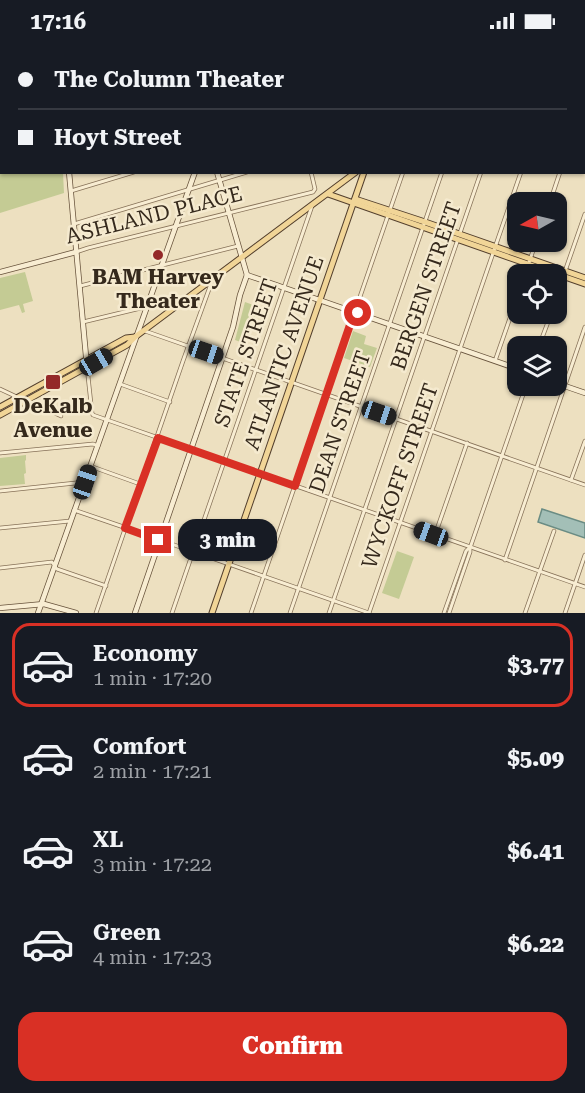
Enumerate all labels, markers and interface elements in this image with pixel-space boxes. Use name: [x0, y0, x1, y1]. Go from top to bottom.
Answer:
text: 17:16: [30, 9, 86, 34]
text: The Column Theater: [54, 67, 284, 92]
text: Hoyt Street: [54, 125, 181, 150]
street label: ASHLAND PLACE: [63, 181, 245, 249]
north arrow: [507, 192, 567, 252]
map controls: [507, 192, 567, 396]
street label: BERGEN STREET: [386, 199, 466, 373]
marker: BAM Harvey Theater: [151, 248, 165, 262]
street label: ATLANTIC AVENUE: [240, 253, 328, 453]
button: locate: [507, 264, 567, 324]
place label: BAM Harvey Theater: [92, 265, 224, 313]
street label: STATE STREET: [209, 276, 283, 430]
route start: [344, 299, 371, 326]
button: layers: [507, 336, 567, 396]
car: [186, 338, 226, 366]
car: [76, 345, 116, 379]
street label: DEAN STREET: [304, 348, 376, 496]
marker: DeKalb Avenue: [44, 373, 62, 391]
street label: WYCKOFF STREET: [357, 380, 443, 572]
place label: DeKalb Avenue: [13, 394, 93, 442]
car: [359, 399, 399, 427]
car: [71, 462, 99, 502]
callout: 3 min: [179, 519, 278, 561]
car: [411, 519, 451, 549]
route end: [144, 526, 171, 553]
text: 3 min: [199, 528, 256, 552]
icon: car: [21, 638, 75, 692]
text: Economy: [93, 641, 197, 666]
text: $3.77: [507, 653, 564, 678]
text: 1 min · 17:20: [93, 666, 212, 690]
icon: car: [21, 731, 75, 785]
text: Comfort: [93, 734, 186, 759]
text: $5.09: [507, 746, 564, 771]
text: 2 min · 17:21: [93, 759, 212, 783]
icon: car: [21, 824, 75, 878]
text: XL: [93, 827, 123, 852]
text: $6.41: [507, 839, 564, 864]
text: 3 min · 17:22: [93, 852, 212, 876]
icon: car: [21, 917, 75, 971]
text: Green: [93, 920, 161, 945]
text: $6.22: [507, 932, 564, 957]
text: 4 min · 17:23: [93, 945, 212, 969]
button: Confirm: [18, 1012, 567, 1081]

